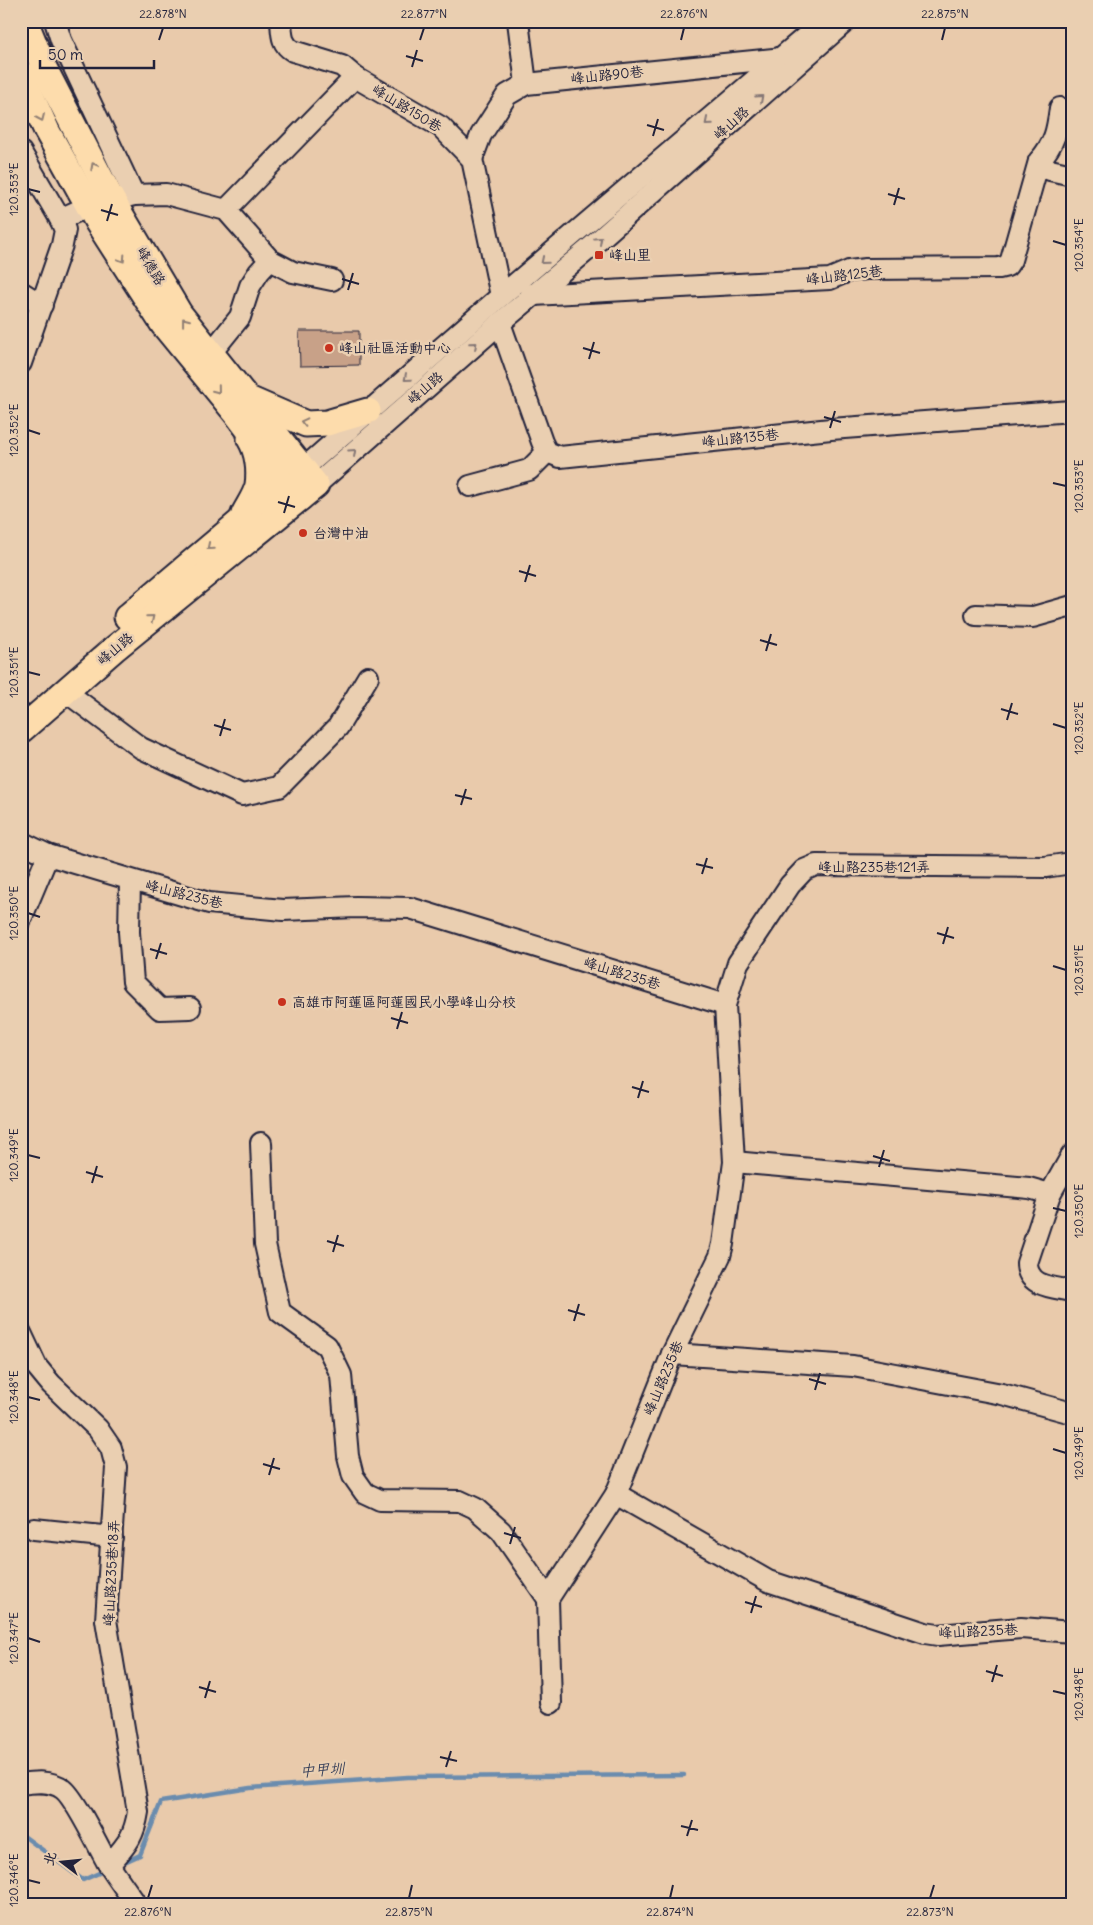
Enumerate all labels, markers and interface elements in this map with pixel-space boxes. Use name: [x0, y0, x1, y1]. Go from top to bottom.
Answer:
text: 22.878°N: [139, 6, 187, 21]
text: 22.877°N: [401, 6, 447, 21]
text: 22.876°N: [660, 6, 708, 21]
text: 22.875°N: [921, 6, 969, 21]
scale bar: [40, 38, 154, 70]
text: 50 m: [48, 45, 83, 64]
street label: 峰山路90巷: [570, 62, 645, 88]
street label: 峰山路150巷: [369, 80, 446, 137]
one-way arrow: [754, 94, 763, 103]
street label: 峰山路: [709, 102, 753, 144]
one-way arrow: [35, 113, 46, 122]
one-way arrow: [704, 116, 713, 125]
text: 120.353°E: [6, 162, 21, 216]
one-way arrow: [90, 162, 100, 171]
text: 120.354°E: [1071, 218, 1086, 272]
one-way arrow: [593, 237, 602, 246]
street label: 峰德路: [132, 243, 170, 289]
place label: 峰山里: [609, 246, 651, 264]
marker: 峰山里: [593, 249, 605, 261]
one-way arrow: [116, 254, 125, 263]
one-way arrow: [540, 255, 549, 264]
street label: 峰山路125巷: [805, 261, 884, 289]
one-way arrow: [182, 317, 191, 326]
place label: 峰山社區活動中心: [339, 339, 451, 357]
one-way arrow: [469, 341, 478, 350]
marker: 峰山社區活動中心: [323, 342, 335, 354]
street label: 峰山路: [403, 367, 447, 409]
one-way arrow: [403, 372, 412, 381]
one-way arrow: [212, 385, 221, 394]
text: 120.352°E: [6, 403, 21, 457]
one-way arrow: [300, 417, 309, 427]
street label: 峰山路135巷: [700, 425, 781, 451]
one-way arrow: [347, 449, 356, 458]
text: 120.353°E: [1071, 459, 1086, 513]
place label: 台灣中油: [313, 524, 369, 542]
marker: 台灣中油: [297, 527, 309, 539]
one-way arrow: [206, 541, 215, 550]
one-way arrow: [146, 615, 155, 624]
street label: 峰山路: [93, 629, 137, 669]
text: 120.351°E: [6, 646, 21, 698]
text: 120.352°E: [1071, 701, 1086, 755]
street label: 峰山路235巷121弄: [818, 858, 930, 876]
street label: 峰山路235巷: [143, 876, 226, 913]
text: 120.350°E: [6, 886, 21, 940]
text: 120.351°E: [1071, 944, 1086, 996]
street label: 峰山路235巷: [581, 953, 664, 994]
place label: 高雄市阿蓮區阿蓮國民小學峰山分校: [292, 993, 516, 1011]
marker: 高雄市阿蓮區阿蓮國民小學峰山分校: [276, 996, 288, 1008]
text: 120.349°E: [6, 1128, 21, 1182]
text: 120.350°E: [1071, 1184, 1086, 1238]
street label: 峰山路235巷: [639, 1337, 687, 1418]
text: 120.348°E: [6, 1370, 21, 1424]
text: 120.349°E: [1071, 1426, 1086, 1480]
street label: 峰山路235巷18弄: [99, 1519, 123, 1627]
text: 120.347°E: [6, 1612, 21, 1664]
street label: 峰山路235巷: [938, 1620, 1019, 1642]
text: 120.348°E: [1071, 1667, 1086, 1721]
water label: 中甲圳: [299, 1758, 347, 1781]
north arrow: [38, 1838, 88, 1888]
text: 北: [39, 1849, 60, 1868]
text: 120.346°E: [6, 1853, 21, 1907]
text: 22.876°N: [124, 1904, 172, 1919]
text: 22.875°N: [385, 1904, 433, 1919]
text: 22.874°N: [646, 1904, 694, 1919]
text: 22.873°N: [906, 1904, 954, 1919]

